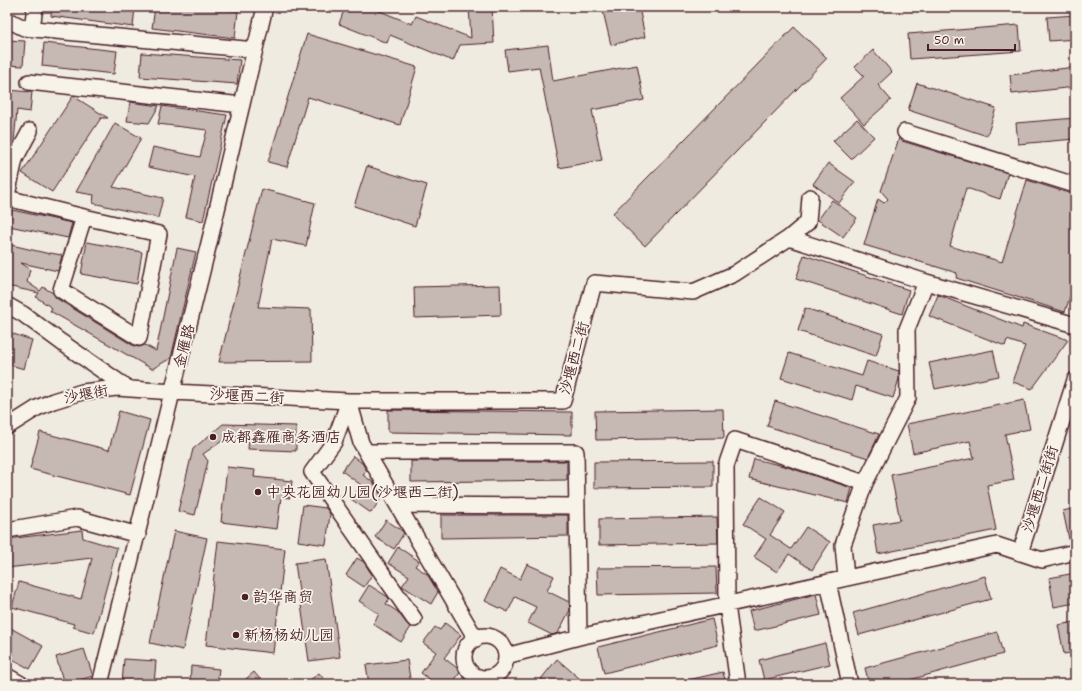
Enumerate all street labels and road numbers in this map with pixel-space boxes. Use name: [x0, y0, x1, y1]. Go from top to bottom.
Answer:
street label: 沙堰西二街: [555, 319, 593, 397]
street label: 金雁路: [169, 322, 199, 370]
street label: 沙堰街: [62, 380, 110, 408]
street label: 沙堰西二街: [209, 384, 285, 408]
street label: 沙堰西二街街: [1017, 443, 1063, 535]

